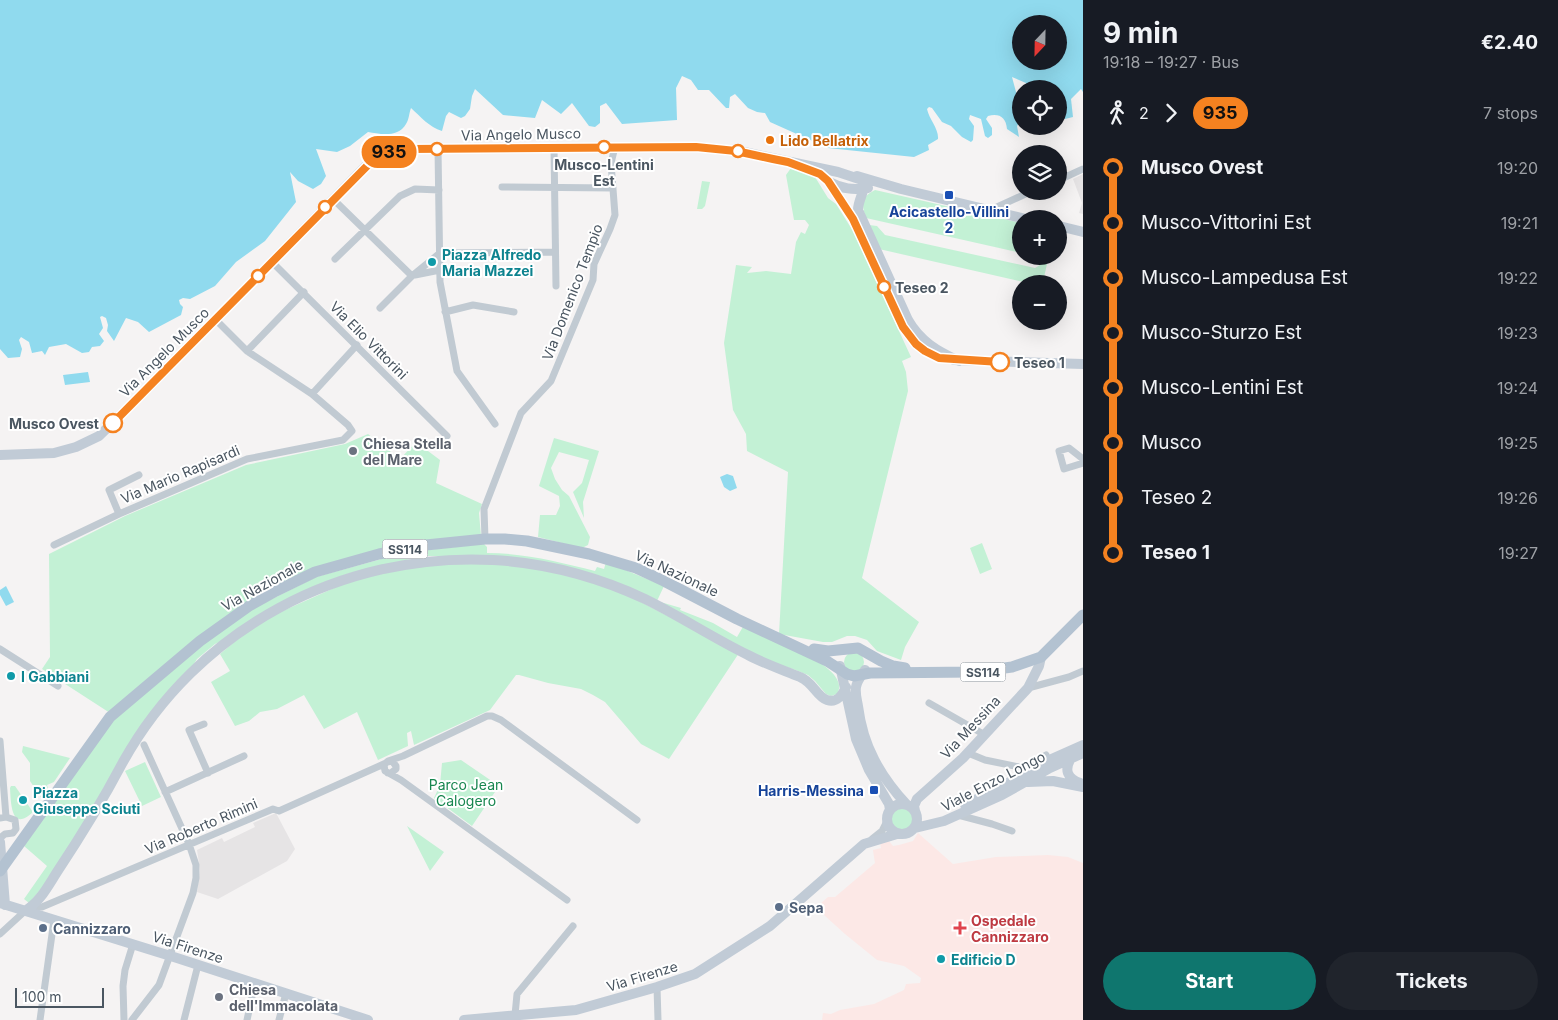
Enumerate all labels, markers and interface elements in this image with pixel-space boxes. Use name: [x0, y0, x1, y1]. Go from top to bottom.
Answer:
north arrow: [1012, 15, 1068, 70]
map controls: [1012, 15, 1067, 330]
text: 9 min: [1103, 16, 1178, 50]
text: €2.40: [1481, 31, 1538, 54]
text: 19:18 – 19:27 · Bus: [1103, 52, 1239, 72]
button: locate: [1012, 80, 1067, 135]
icon: walk: [1103, 99, 1131, 127]
icon: forward: [1157, 99, 1185, 127]
text: 935: [1203, 102, 1238, 123]
text: 2: [1139, 103, 1149, 123]
text: 7 stops: [1483, 103, 1538, 123]
street label: Via Angelo Musco: [461, 124, 581, 144]
place label: Lido Bellatrix: [780, 132, 869, 149]
marker: Lido Bellatrix: [764, 134, 776, 146]
line badge: 935: [360, 136, 418, 168]
marker: Musco-Lentini Est: [597, 140, 611, 154]
text: 935: [372, 141, 406, 162]
unlabelled marker: [430, 142, 444, 156]
unlabelled marker: [731, 144, 745, 158]
button: layers: [1012, 145, 1067, 200]
place label: Musco-Lentini Est: [554, 156, 654, 189]
text: Musco Ovest: [1141, 156, 1263, 179]
text: 19:20: [1497, 158, 1538, 178]
marker: Acicastello-Villini 2: [943, 189, 955, 201]
unlabelled marker: [318, 200, 332, 214]
place label: Acicastello-Villini 2: [889, 203, 1009, 236]
button: +: [1012, 210, 1067, 265]
text: Musco-Vittorini Est: [1141, 211, 1311, 234]
text: 19:21: [1501, 213, 1538, 233]
street label: Via Domenico Tempio: [538, 222, 606, 362]
place label: Piazza Alfredo Maria Mazzei: [442, 246, 542, 279]
marker: Piazza Alfredo Maria Mazzei: [426, 256, 438, 268]
text: Musco-Lampedusa Est: [1141, 266, 1348, 289]
text: 19:22: [1497, 268, 1538, 288]
unlabelled marker: [251, 269, 265, 283]
button: −: [1012, 275, 1067, 330]
place label: Teseo 2: [895, 279, 949, 296]
marker: Teseo 2: [877, 280, 891, 294]
street label: Via Elio Vittorini: [327, 298, 411, 382]
street label: Via Angelo Musco: [116, 304, 212, 400]
text: Musco-Sturzo Est: [1141, 321, 1302, 344]
text: 19:23: [1497, 323, 1538, 343]
marker: Teseo 1: [990, 352, 1010, 372]
place label: Teseo 1: [1014, 354, 1065, 371]
text: Musco-Lentini Est: [1141, 376, 1303, 399]
text: 19:24: [1497, 378, 1538, 398]
marker: Musco Ovest: [103, 413, 123, 433]
place label: Musco Ovest: [9, 415, 99, 432]
text: Musco: [1141, 431, 1202, 454]
text: 19:25: [1497, 433, 1538, 453]
place label: Chiesa Stella del Mare: [363, 435, 452, 468]
street label: Via Mario Rapisardi: [118, 441, 242, 507]
marker: Chiesa Stella del Mare: [347, 445, 359, 457]
text: Teseo 2: [1141, 486, 1212, 509]
text: 19:26: [1497, 488, 1538, 508]
road number: SS114: [382, 540, 428, 558]
text: Teseo 1: [1141, 541, 1210, 564]
text: 19:27: [1498, 543, 1538, 563]
street label: Via Nazionale: [632, 546, 722, 600]
street label: Via Nazionale: [218, 556, 306, 614]
road number: SS114: [960, 662, 1006, 682]
place label: I Gabbiani: [21, 668, 89, 685]
marker: I Gabbiani: [5, 670, 17, 682]
street label: Via Messina: [937, 692, 1003, 762]
street label: Viale Enzo Longo: [938, 747, 1048, 815]
park label: Parco Jean Calogero: [429, 776, 503, 809]
place label: Harris-Messina: [758, 782, 864, 799]
place label: Piazza Giuseppe Sciuti: [33, 784, 141, 817]
marker: Harris-Messina: [868, 784, 880, 796]
marker: Piazza Giuseppe Sciuti: [17, 794, 29, 806]
street label: Via Roberto Rimini: [142, 795, 260, 857]
place label: Sepa: [789, 899, 824, 916]
marker: Sepa: [773, 901, 785, 913]
place label: Ospedale Cannizzaro: [971, 912, 1049, 945]
place label: Cannizzaro: [53, 920, 131, 937]
marker: Ospedale Cannizzaro: [953, 921, 967, 935]
marker: Cannizzaro: [37, 922, 49, 934]
street label: Via Firenze: [150, 928, 226, 966]
place label: Edificio D: [951, 951, 1016, 968]
button: Start: [1103, 952, 1316, 1010]
button: Tickets: [1326, 952, 1538, 1010]
marker: Edificio D: [935, 953, 947, 965]
street label: Via Firenze: [604, 957, 680, 995]
place label: Chiesa dell'Immacolata: [229, 981, 338, 1014]
scale bar: [15, 985, 104, 1008]
text: 100 m: [22, 988, 62, 1005]
marker: Chiesa dell'Immacolata: [213, 991, 225, 1003]

